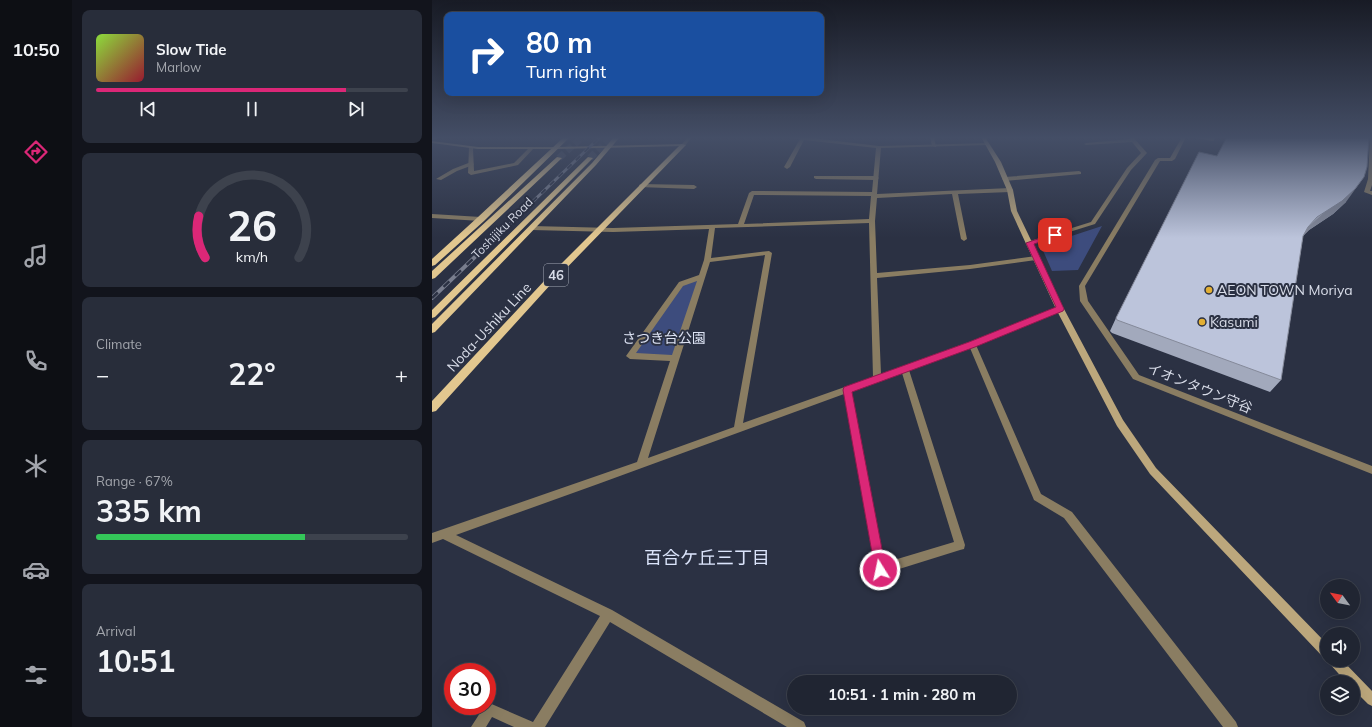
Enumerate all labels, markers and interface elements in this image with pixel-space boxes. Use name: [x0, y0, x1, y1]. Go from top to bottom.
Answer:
text: 80 m: [526, 25, 592, 60]
icon: right: [460, 28, 512, 80]
text: 10:50: [12, 38, 60, 61]
text: Slow Tide: [156, 40, 226, 59]
text: Marlow: [156, 59, 201, 75]
text: Turn right: [526, 60, 606, 83]
icon: previous: [137, 98, 159, 120]
icon: pause: [241, 98, 263, 120]
icon: next: [345, 98, 367, 120]
icon: directions: [22, 138, 50, 166]
street label: Toshijiku Road: [468, 194, 536, 262]
text: 26: [227, 199, 277, 251]
pin: [1038, 218, 1072, 252]
icon: arrive: [1044, 224, 1066, 246]
icon: music: [22, 242, 50, 270]
text: km/h: [236, 248, 268, 266]
road number: 46: [544, 264, 568, 286]
street label: Noda-Ushiku Line: [443, 279, 535, 375]
place label: AEON TOWN Moriya: [1217, 281, 1353, 299]
marker: AEON TOWN Moriya: [1204, 285, 1214, 295]
place label: Kasumi: [1210, 313, 1258, 331]
marker: Kasumi: [1197, 317, 1207, 327]
park label: さつき台公園: [622, 329, 706, 347]
text: Climate: [96, 336, 142, 352]
icon: phone: [22, 347, 50, 375]
text: 22°: [228, 355, 276, 393]
street label: イオンタウン守谷: [1145, 359, 1255, 417]
text: −: [96, 361, 109, 389]
text: +: [395, 361, 408, 389]
icon: climate: [22, 452, 50, 480]
text: Range · 67%: [96, 473, 173, 489]
text: 335 km: [96, 492, 202, 530]
district label: 百合ケ丘三丁目: [644, 546, 770, 569]
position arrow: [859, 549, 901, 591]
icon: car: [22, 556, 50, 584]
north arrow: [1320, 579, 1360, 619]
map controls: [1320, 579, 1360, 715]
text: Arrival: [96, 623, 136, 639]
button: sound: [1320, 627, 1360, 667]
text: 10:51: [96, 642, 175, 680]
icon: filters: [22, 661, 50, 689]
speed limit sign: 30: [444, 663, 496, 715]
button: layers: [1320, 675, 1360, 715]
text: 10:51 · 1 min · 280 m: [828, 685, 976, 704]

